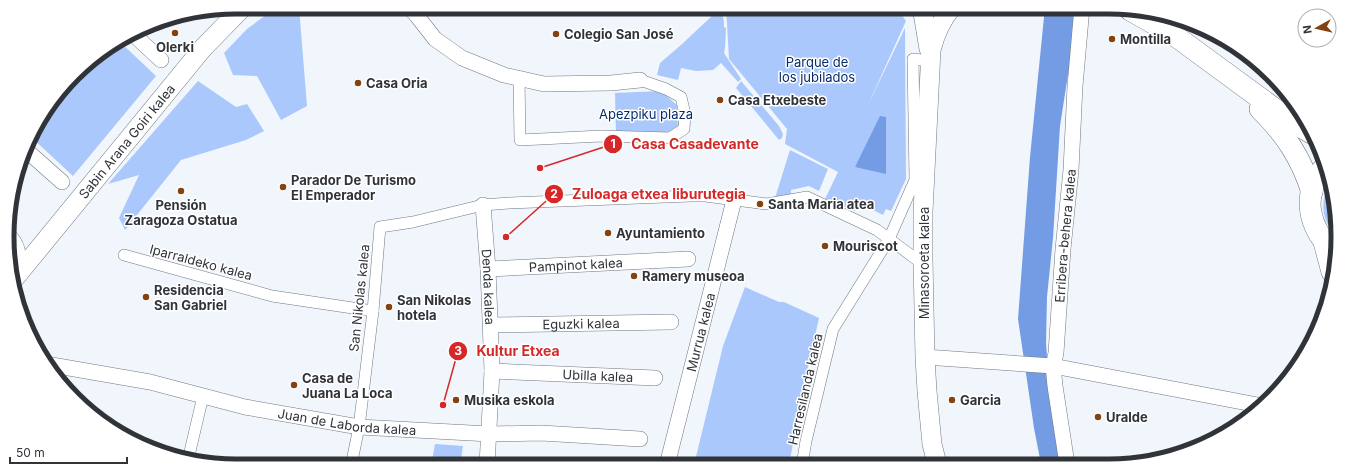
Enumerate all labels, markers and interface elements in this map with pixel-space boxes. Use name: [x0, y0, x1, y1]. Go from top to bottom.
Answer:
north arrow: [1297, 8, 1337, 48]
text: N: [1300, 24, 1315, 35]
place label: Colegio San José: [564, 26, 674, 42]
marker: Olerki: [170, 28, 180, 38]
marker: Colegio San José: [551, 29, 561, 39]
place label: Montilla: [1120, 31, 1171, 47]
marker: Montilla: [1107, 34, 1117, 44]
place label: Olerki: [156, 39, 194, 55]
park label: Parque de los jubilados: [779, 54, 855, 85]
place label: Casa Oria: [366, 75, 428, 91]
marker: Casa Oria: [353, 78, 363, 88]
street label: Sabin Arana Goiri kalea: [75, 81, 178, 202]
place label: Casa Etxebeste: [728, 92, 827, 108]
marker: Casa Etxebeste: [715, 95, 725, 105]
park label: Apezpiku plaza: [599, 106, 693, 122]
callout: Casa Casadevante: [603, 131, 767, 157]
text: Casa Casadevante: [631, 135, 759, 152]
text: 1: [610, 136, 616, 151]
street label: Erribera-behera kalea: [1051, 168, 1079, 303]
place label: Parador De Turismo El Emperador: [291, 172, 416, 203]
callout: Zuloaga etxea liburutegia: [544, 181, 754, 207]
marker: Parador De Turismo El Emperador: [278, 182, 288, 192]
text: Zuloaga etxea liburutegia: [572, 185, 746, 202]
marker: Pensión Zaragoza Ostatua: [176, 186, 186, 196]
text: 2: [550, 186, 558, 201]
place label: Santa Maria atea: [768, 196, 874, 212]
place label: Pensión Zaragoza Ostatua: [125, 197, 237, 228]
marker: Santa Maria atea: [755, 199, 765, 209]
street label: Minasoroeta kalea: [916, 207, 932, 319]
place label: Ayuntamiento: [616, 225, 705, 241]
marker: Ayuntamiento: [603, 228, 613, 238]
place label: Mouriscot: [833, 238, 898, 254]
street label: Iparraldeko kalea: [148, 241, 254, 283]
marker: Mouriscot: [820, 241, 830, 251]
street label: San Nikolas kalea: [345, 243, 373, 353]
street label: Denda kalea: [478, 248, 498, 325]
street label: Pampinot kalea: [528, 254, 623, 275]
place label: Ramery museoa: [642, 268, 745, 284]
marker: Ramery museoa: [629, 271, 639, 281]
place label: Residencia San Gabriel: [154, 282, 227, 313]
street label: Murrua kalea: [683, 291, 718, 373]
marker: Residencia San Gabriel: [141, 292, 151, 302]
place label: San Nikolas hotela: [397, 292, 471, 323]
marker: San Nikolas hotela: [384, 302, 394, 312]
street label: Eguzki kalea: [542, 315, 620, 332]
street label: Harresilanda kalea: [784, 332, 826, 446]
callout: Kultur Etxea: [448, 338, 567, 364]
text: Kultur Etxea: [476, 342, 560, 359]
text: 3: [454, 343, 462, 358]
street label: Ubilla kalea: [562, 366, 634, 385]
place label: Casa de Juana La Loca: [302, 370, 393, 401]
marker: Casa de Juana La Loca: [289, 380, 299, 390]
place label: Musika eskola: [464, 392, 555, 408]
place label: Garcia: [960, 392, 1001, 408]
marker: Musika eskola: [451, 395, 461, 405]
marker: Garcia: [947, 395, 957, 405]
street label: Juan de Laborda kalea: [276, 405, 417, 438]
place label: Uralde: [1106, 409, 1148, 425]
marker: Uralde: [1093, 412, 1103, 422]
scale bar: [10, 439, 127, 465]
text: 50 m: [16, 445, 45, 460]

